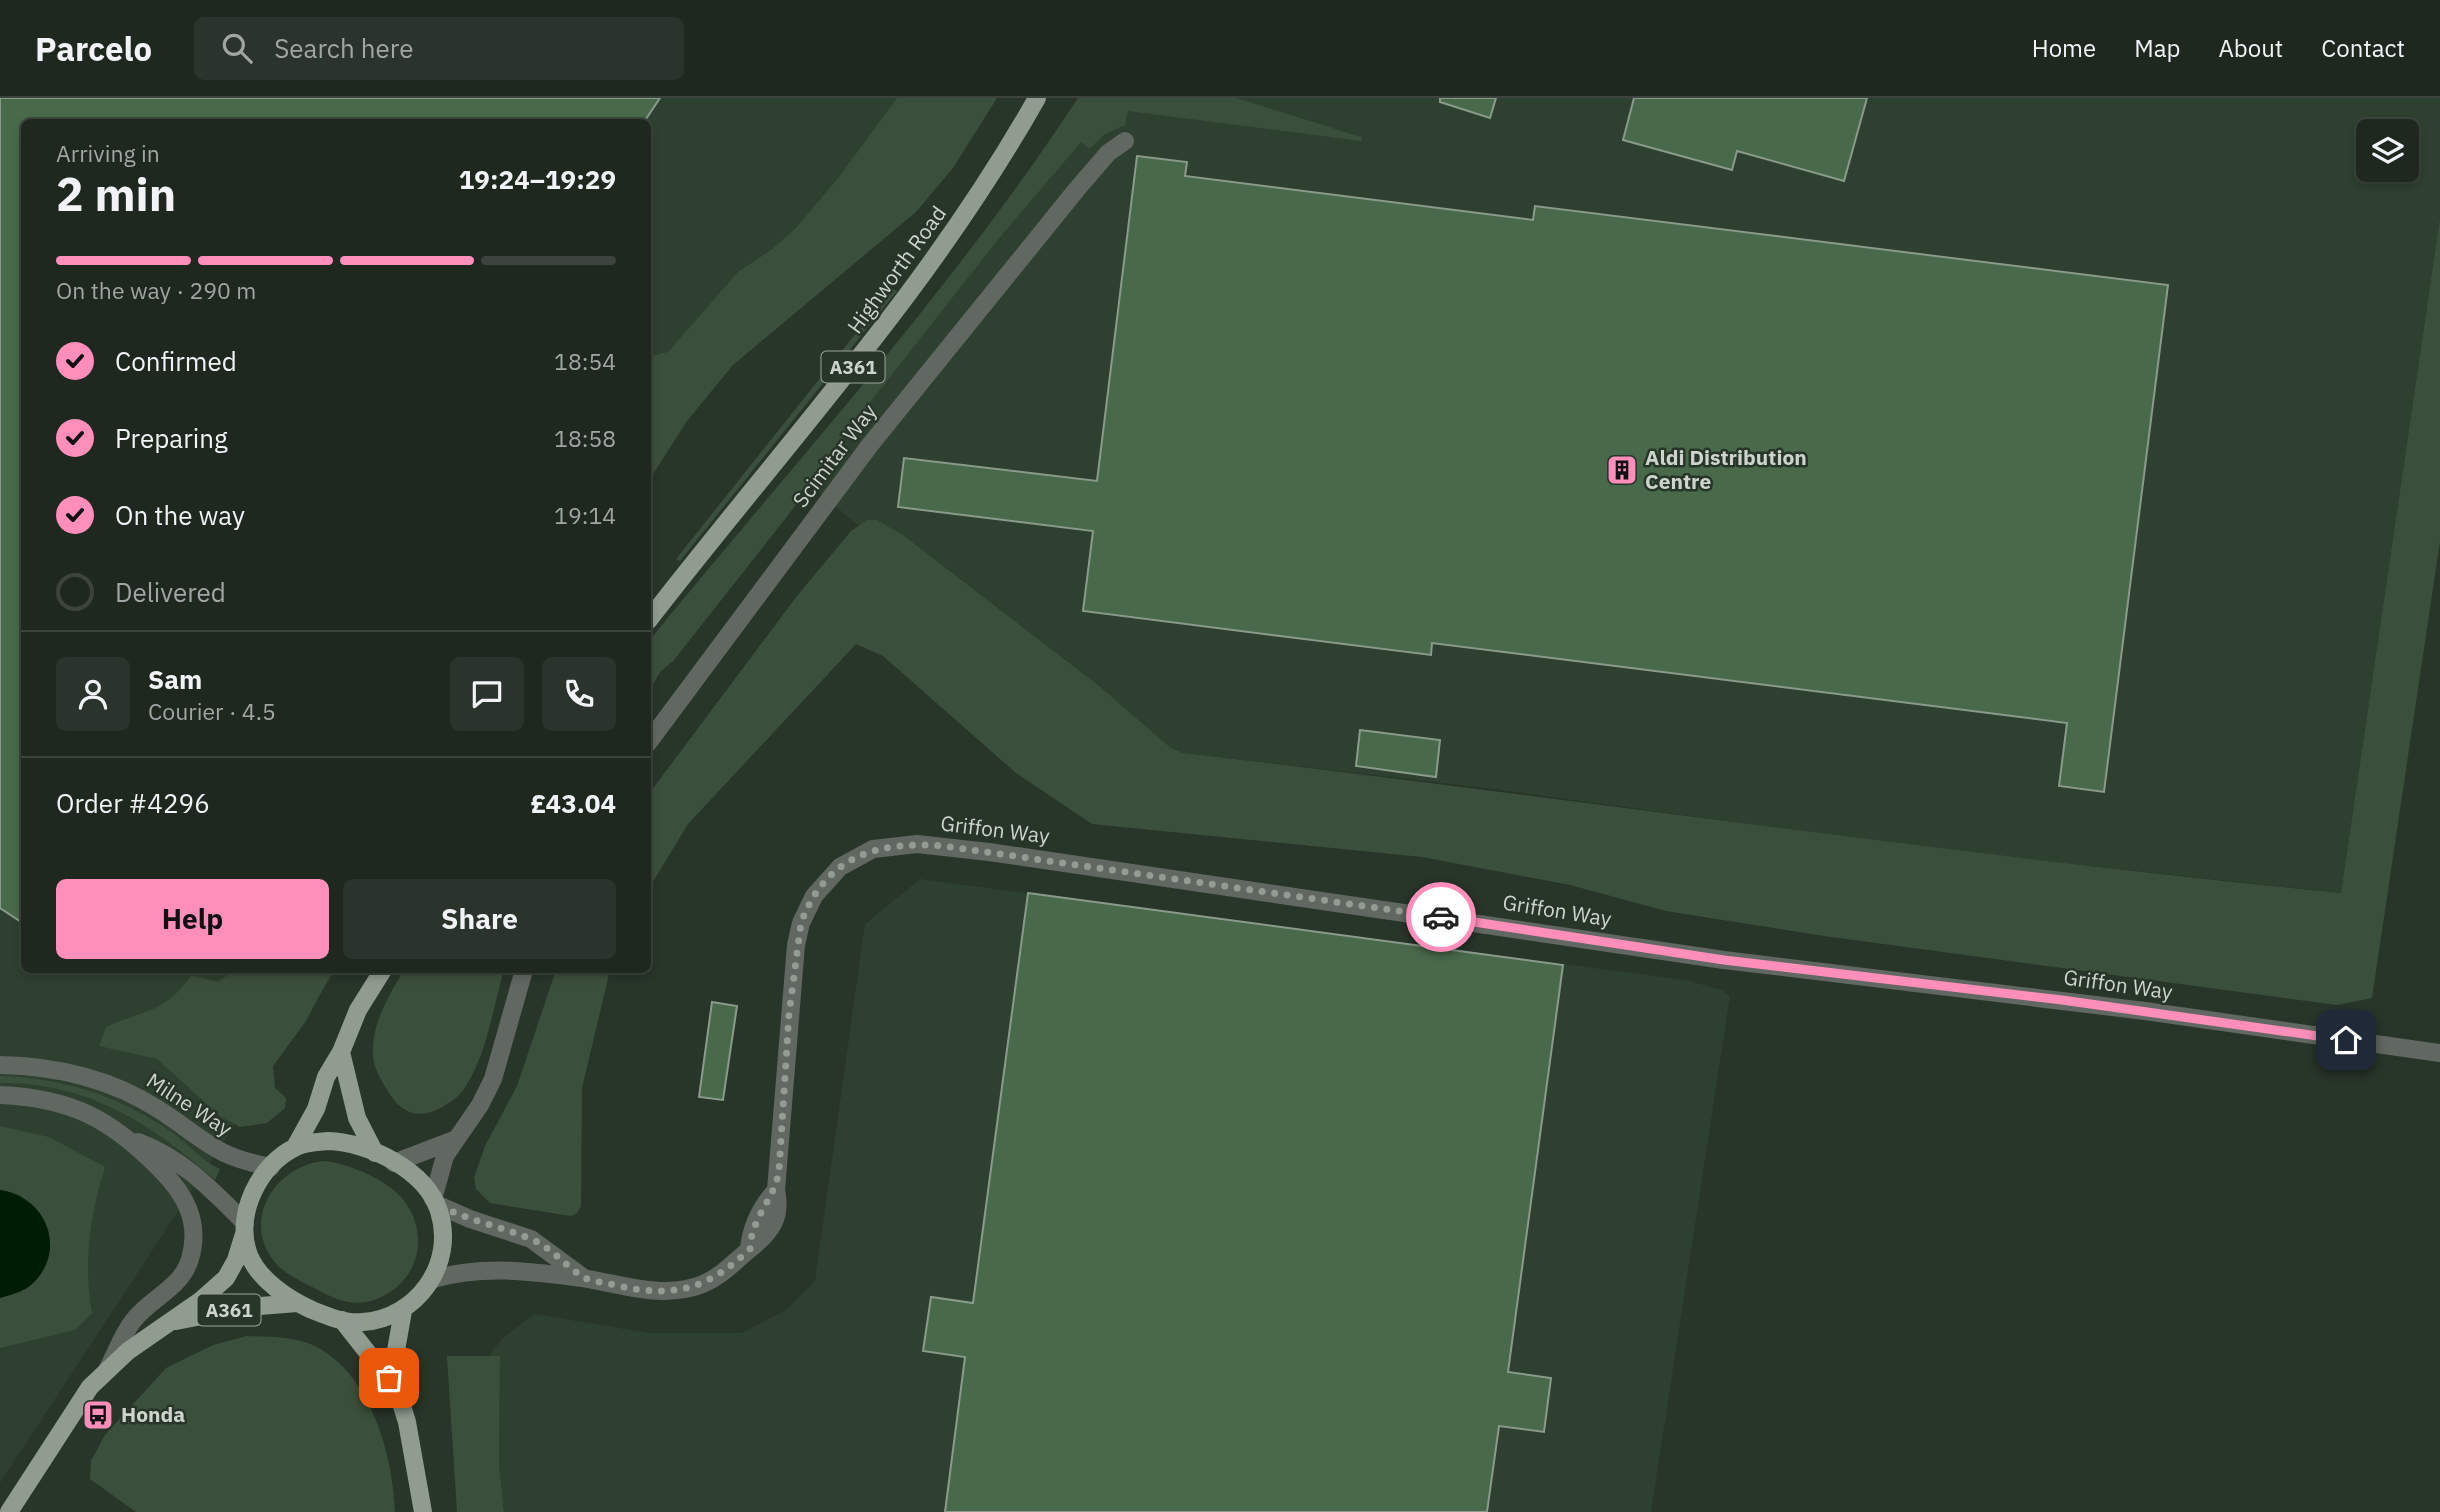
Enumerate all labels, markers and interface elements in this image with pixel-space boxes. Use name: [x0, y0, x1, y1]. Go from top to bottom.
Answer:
search box: [194, 17, 684, 80]
text: Parcelo: [35, 27, 152, 70]
icon: search: [218, 29, 256, 67]
text: Search here: [274, 31, 414, 65]
text: Home: [2032, 32, 2096, 64]
text: Map: [2134, 32, 2180, 64]
text: About: [2218, 32, 2283, 64]
text: Contact: [2321, 32, 2405, 64]
map controls: [2356, 119, 2419, 182]
button: layers: [2356, 119, 2419, 182]
text: Arriving in: [56, 138, 160, 168]
text: 19:24–19:29: [459, 162, 616, 196]
text: 2 min: [56, 164, 176, 224]
street label: Highworth Road: [840, 200, 952, 339]
text: On the way · 290 m: [56, 275, 256, 305]
icon: check: [56, 342, 94, 380]
text: Confirmed: [115, 344, 237, 378]
text: 18:54: [554, 346, 616, 376]
road number: A361: [822, 352, 884, 382]
street label: Scimitar Way: [786, 397, 883, 513]
icon: check: [56, 419, 94, 457]
text: Preparing: [115, 421, 228, 455]
text: 18:58: [554, 423, 616, 453]
place label: Aldi Distribution Centre: [1645, 443, 1807, 495]
building icon: Aldi Distribution Centre: [1605, 453, 1639, 487]
icon: check: [56, 496, 94, 534]
text: On the way: [115, 498, 245, 532]
text: 19:14: [554, 500, 616, 530]
text: Delivered: [115, 575, 226, 609]
button: person: [56, 657, 130, 731]
button: chat: [450, 657, 524, 731]
button: phone: [542, 657, 616, 731]
text: Sam: [148, 662, 202, 696]
text: Courier · 4.5: [148, 696, 276, 726]
text: Order #4296: [56, 786, 210, 820]
text: £43.04: [530, 786, 616, 820]
street label: Griffon Way: [939, 808, 1052, 850]
button: Help: [56, 879, 329, 959]
button: Share: [343, 879, 616, 959]
courier: [1406, 882, 1476, 952]
street label: Griffon Way: [1501, 888, 1614, 933]
icon: car: [1422, 898, 1460, 936]
street label: Griffon Way: [2062, 963, 2175, 1006]
pin: [2316, 1010, 2376, 1070]
icon: home: [2327, 1021, 2365, 1059]
street label: Milne Way: [141, 1066, 238, 1142]
road number: A361: [198, 1294, 260, 1326]
pin: [359, 1348, 419, 1408]
icon: bag: [370, 1359, 408, 1397]
bus stop icon: Honda: [81, 1398, 115, 1432]
place label: Honda: [121, 1400, 185, 1428]

